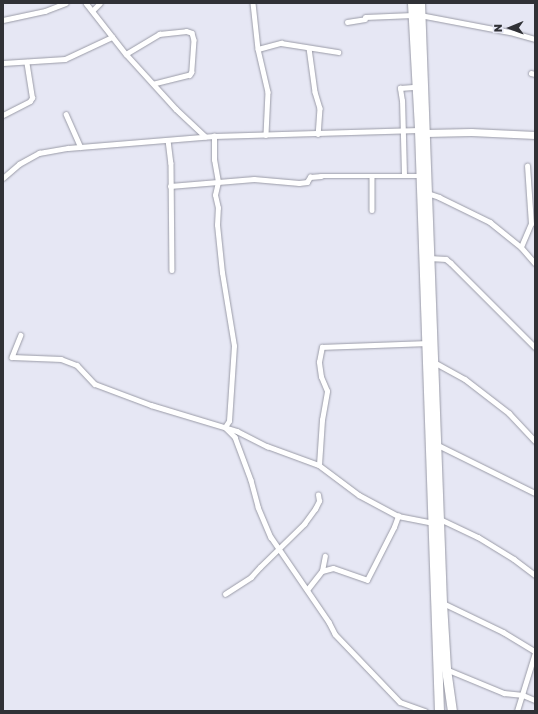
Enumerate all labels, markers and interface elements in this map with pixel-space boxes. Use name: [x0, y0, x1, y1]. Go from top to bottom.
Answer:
north arrow: [490, 8, 530, 48]
text: N: [491, 24, 504, 33]

